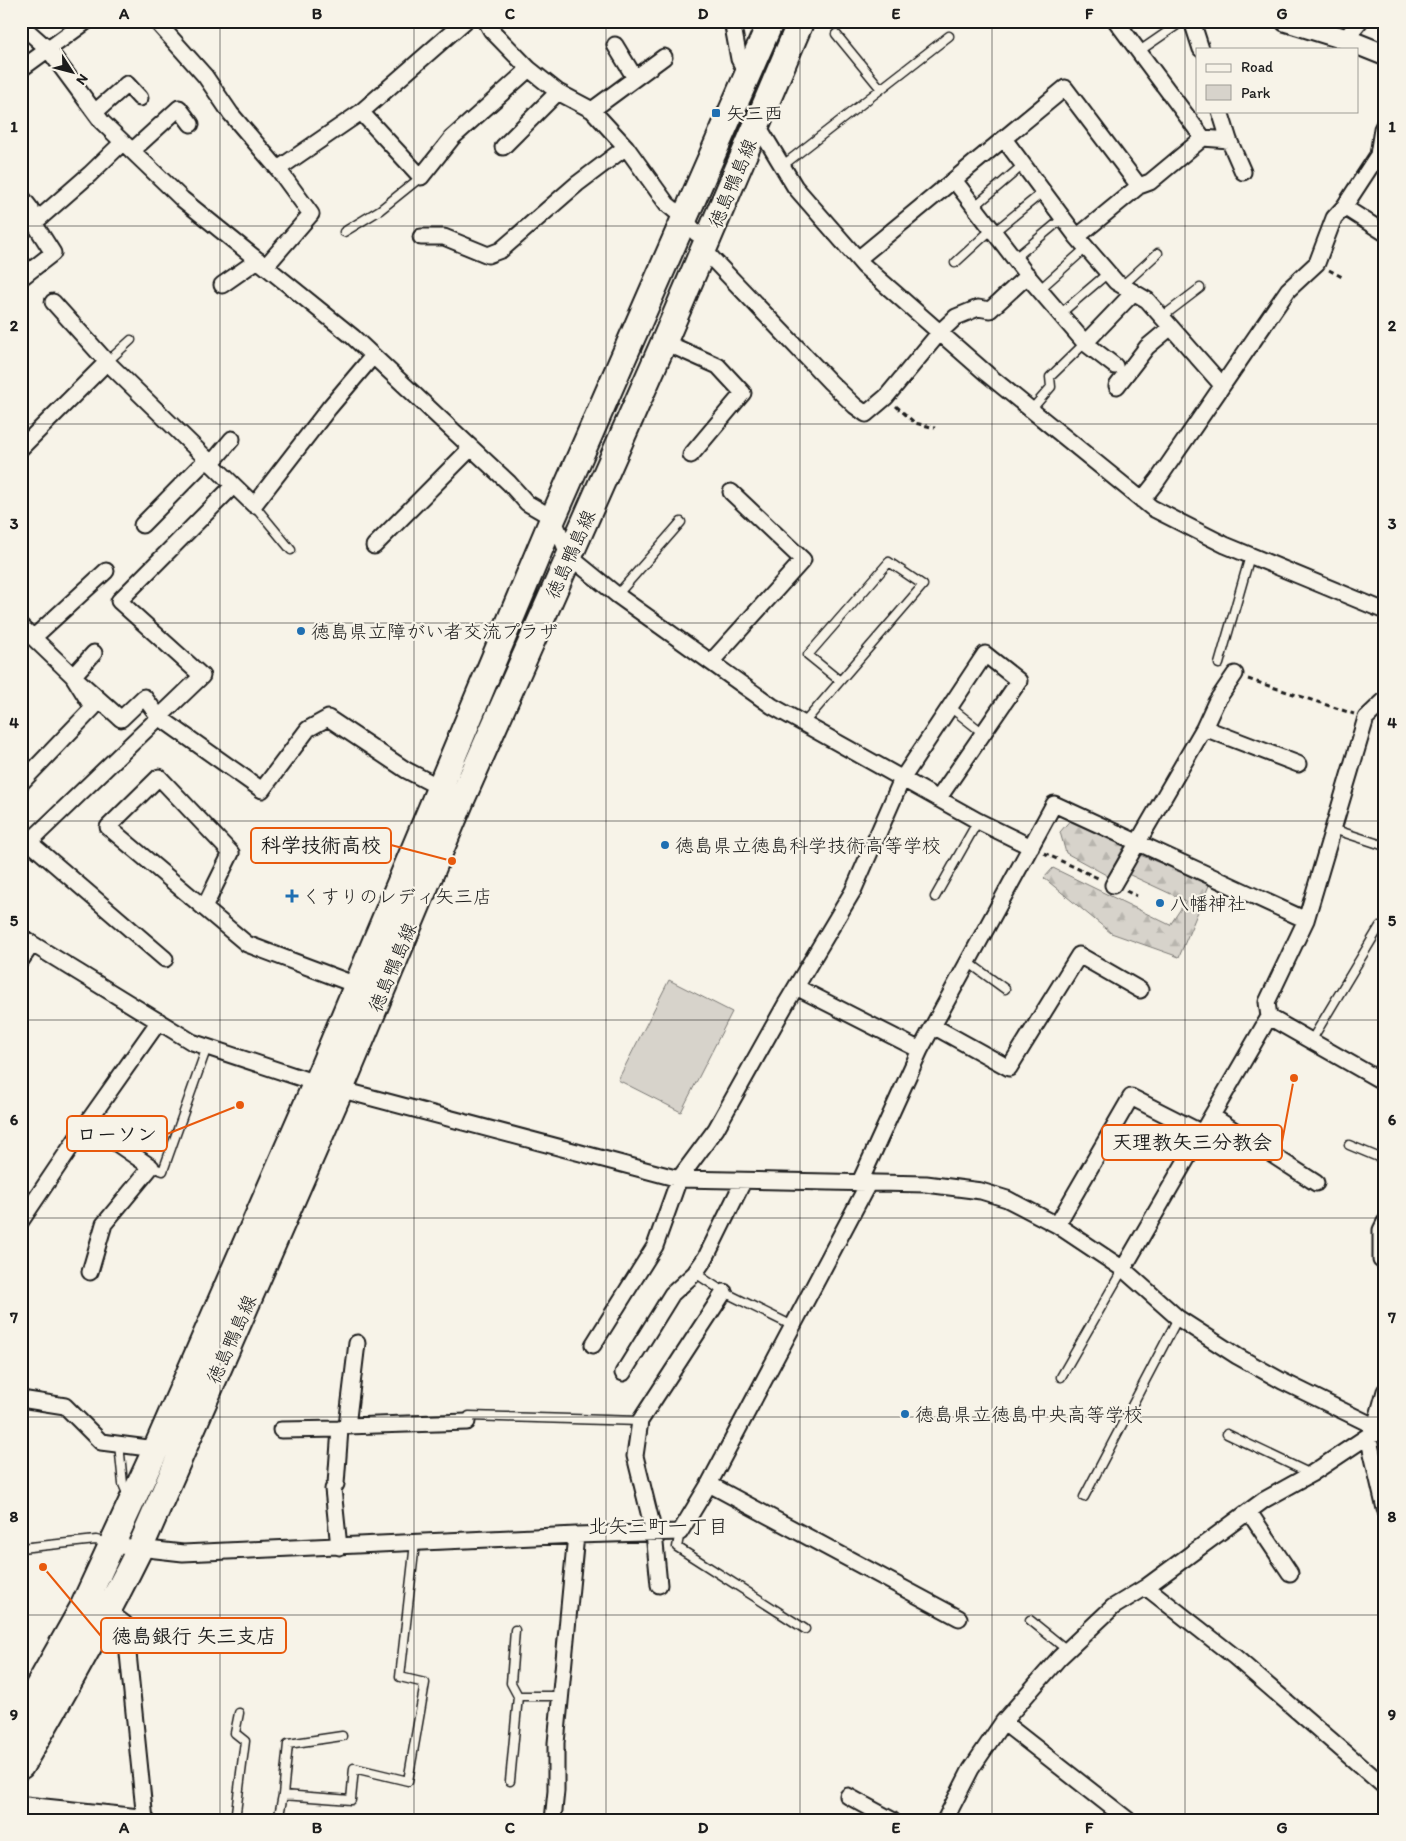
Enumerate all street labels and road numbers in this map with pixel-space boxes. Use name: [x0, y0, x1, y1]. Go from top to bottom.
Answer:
street label: 徳島鴨島線: [703, 135, 762, 231]
street label: 徳島鴨島線: [541, 506, 600, 602]
street label: 徳島鴨島線: [363, 919, 422, 1015]
street label: 徳島鴨島線: [202, 1291, 261, 1387]

